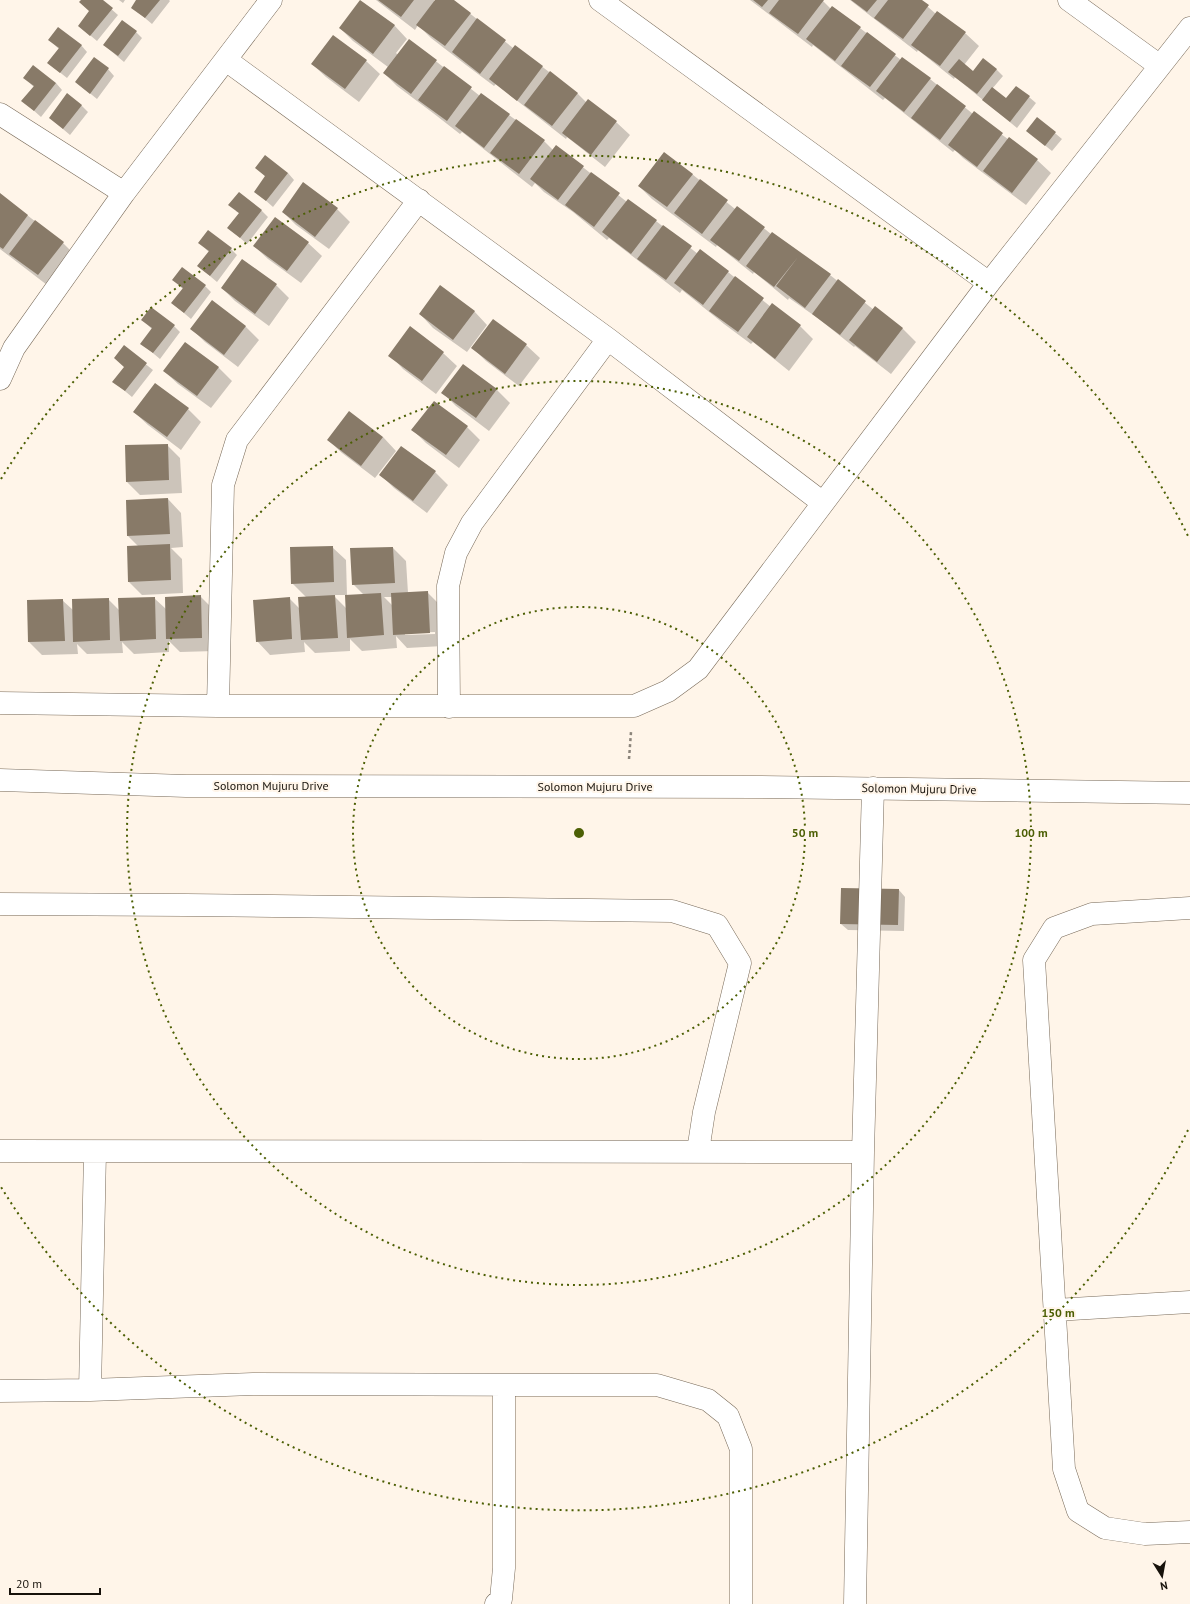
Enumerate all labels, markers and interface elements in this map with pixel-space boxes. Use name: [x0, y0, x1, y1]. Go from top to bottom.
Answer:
street label: Solomon Mujuru Drive: [214, 778, 328, 793]
street label: Solomon Mujuru Drive: [538, 779, 652, 794]
street label: Solomon Mujuru Drive: [861, 780, 977, 797]
text: 50 m: [792, 825, 818, 840]
text: 100 m: [1014, 825, 1048, 840]
centre of rings: [572, 826, 586, 840]
text: 150 m: [1041, 1305, 1075, 1320]
north arrow: [1142, 1556, 1182, 1596]
scale bar: [10, 1570, 100, 1596]
text: 20 m: [16, 1576, 42, 1591]
text: N: [1159, 1578, 1169, 1593]

